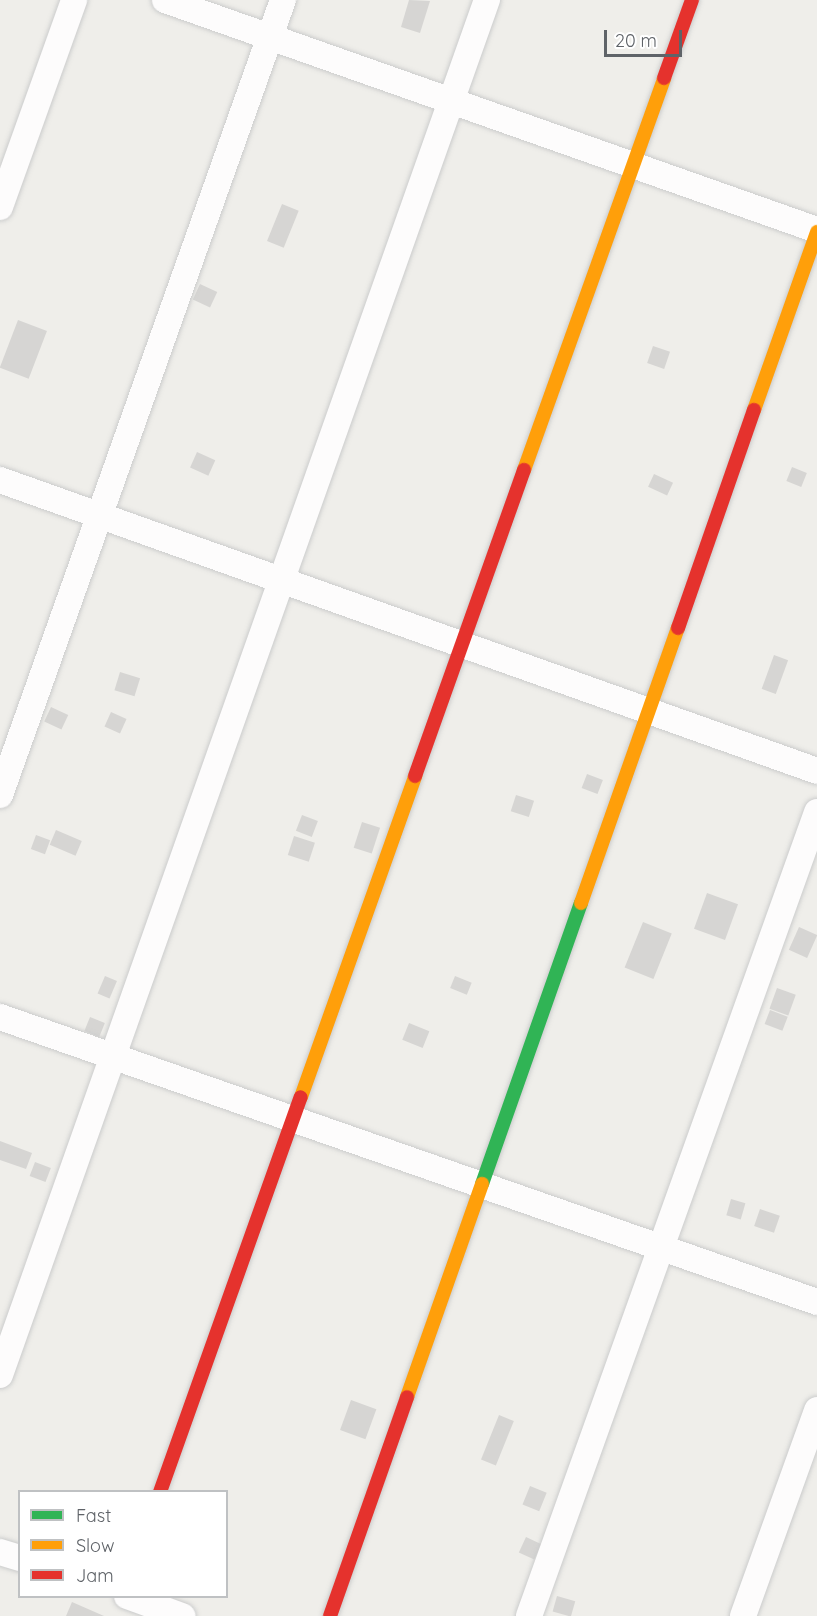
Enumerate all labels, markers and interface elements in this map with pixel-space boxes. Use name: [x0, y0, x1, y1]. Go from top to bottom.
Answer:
scale bar: [607, 18, 685, 56]
text: 20 m: [615, 29, 657, 52]
legend: [18, 1490, 228, 1598]
text: Fast: [76, 1504, 111, 1527]
text: Slow: [76, 1534, 114, 1557]
text: Jam: [76, 1564, 114, 1587]

